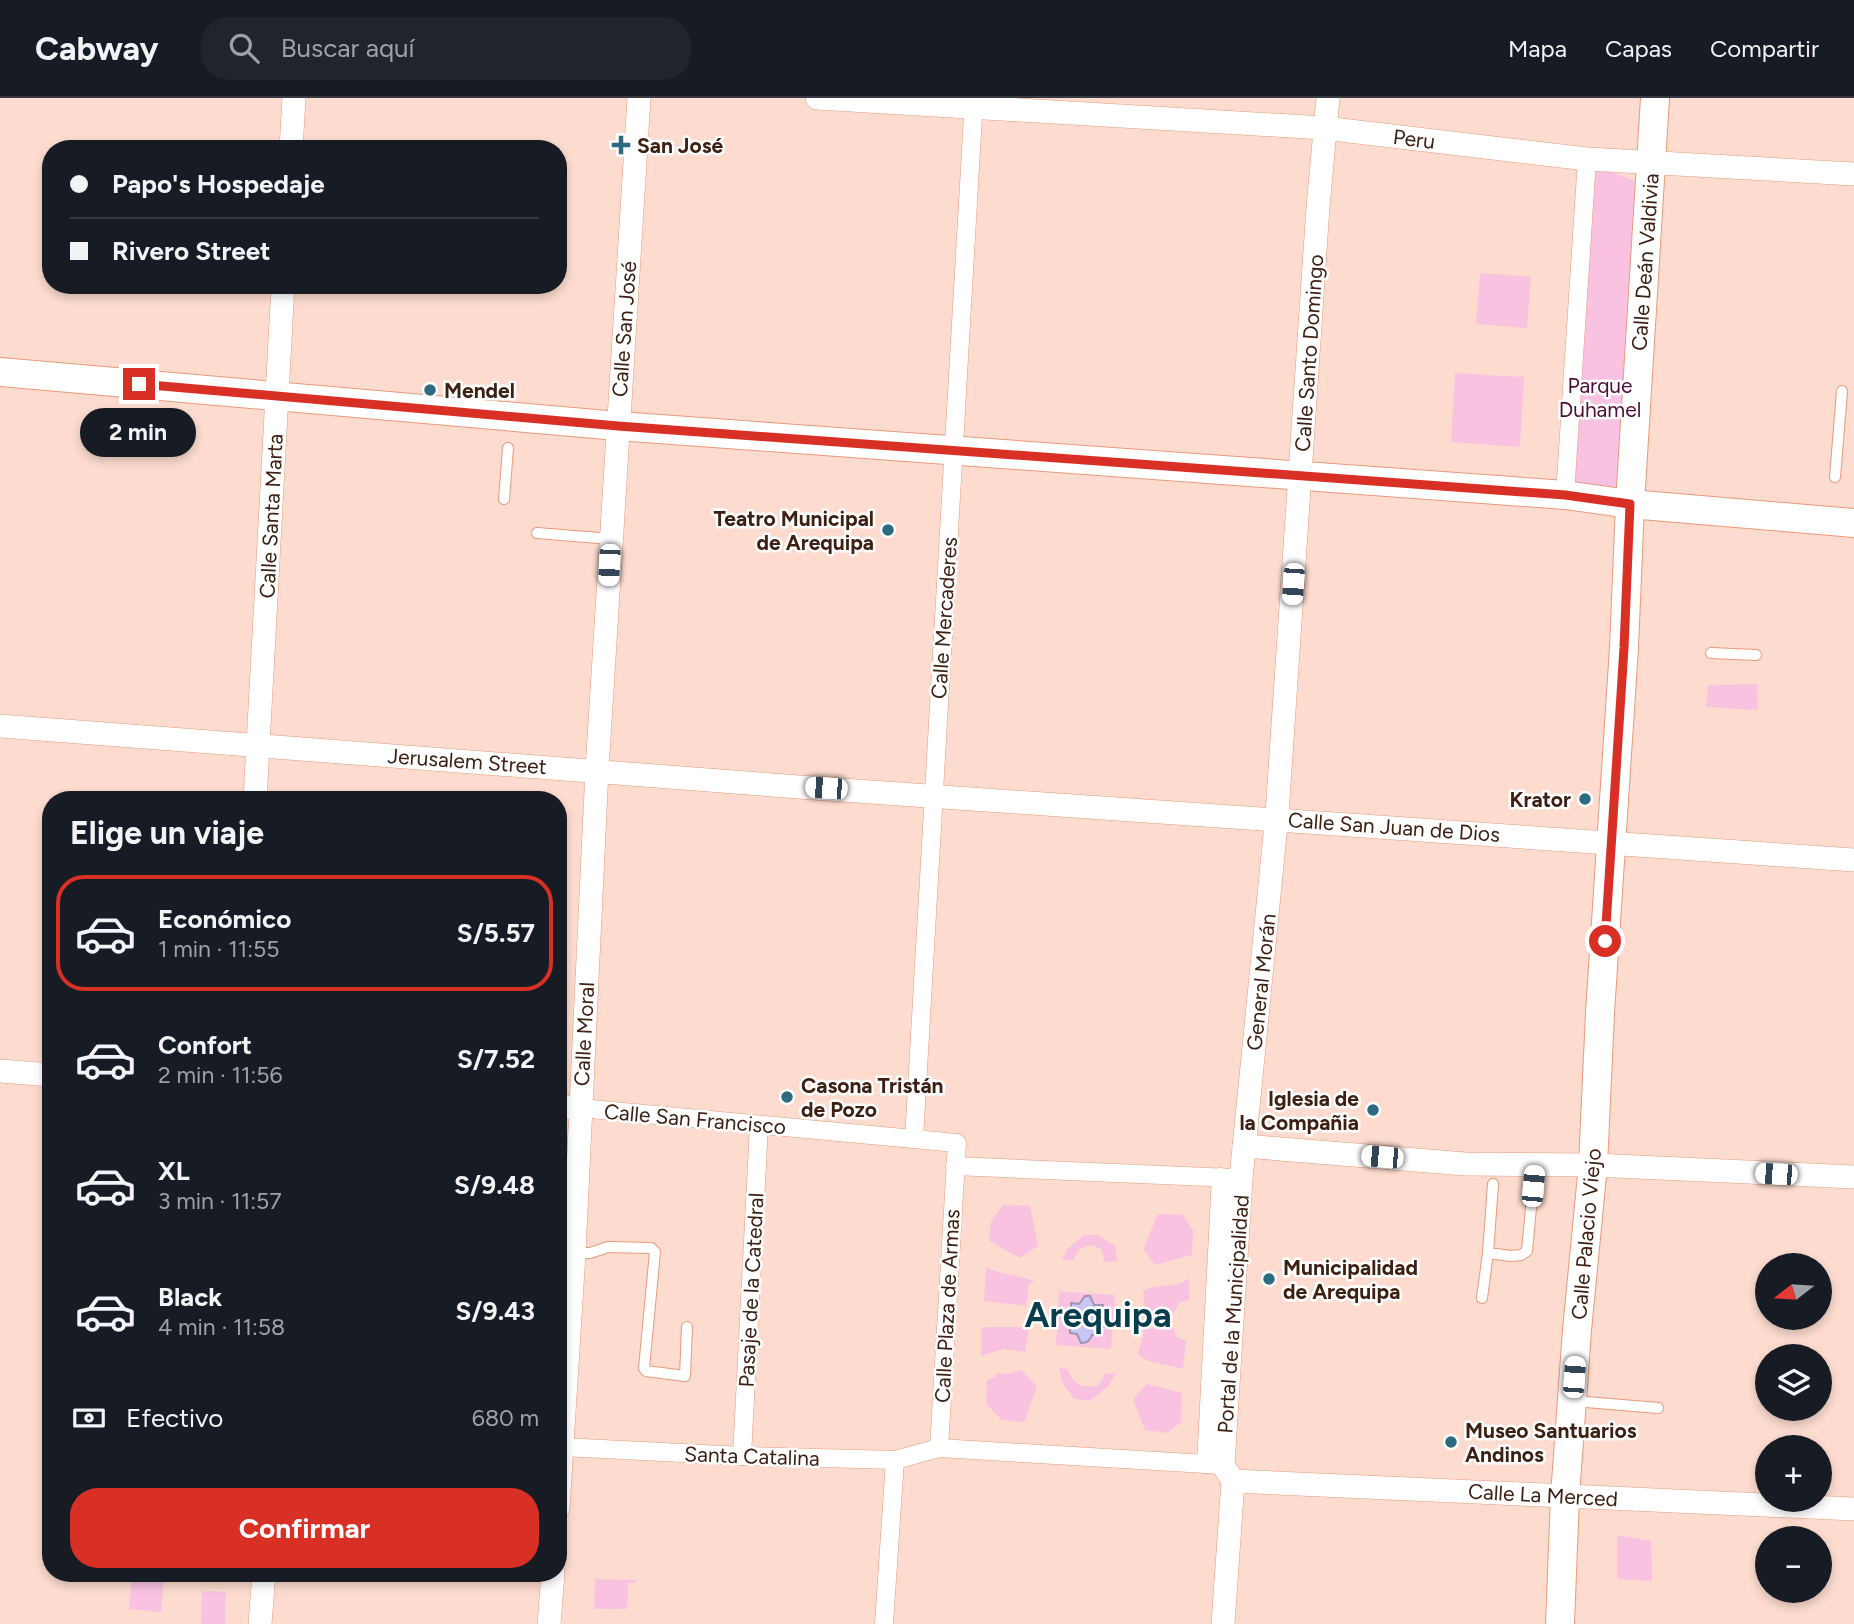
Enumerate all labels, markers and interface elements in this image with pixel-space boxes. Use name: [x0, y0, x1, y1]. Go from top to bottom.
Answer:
search box: [201, 17, 691, 80]
text: Cabway: [35, 29, 159, 68]
icon: search: [225, 29, 263, 67]
text: Buscar aquí: [281, 32, 415, 64]
text: Mapa: [1508, 34, 1567, 63]
text: Capas: [1605, 34, 1672, 63]
text: Compartir: [1710, 34, 1819, 63]
street label: Peru: [1392, 124, 1436, 154]
place label: San José: [637, 133, 723, 158]
marker: San José: [611, 135, 631, 155]
text: Papo's Hospedaje: [112, 168, 325, 200]
street label: Calle Deán Valdivia: [1626, 172, 1664, 352]
text: Rivero Street: [112, 235, 271, 267]
street label: Calle Santo Domingo: [1290, 253, 1328, 453]
street label: Calle San José: [607, 260, 641, 398]
route end: [123, 368, 155, 400]
park label: Parque Duhamel: [1559, 373, 1641, 422]
place label: Mendel: [444, 378, 515, 403]
marker: Mendel: [422, 382, 438, 398]
callout: 2 min: [81, 408, 197, 458]
text: 2 min: [109, 418, 167, 446]
street label: Calle Santa Marta: [254, 433, 288, 599]
place label: Teatro Municipal de Arequipa: [713, 506, 874, 555]
marker: Teatro Municipal de Arequipa: [880, 522, 896, 538]
street label: Calle Mercaderes: [926, 536, 962, 700]
car: [598, 543, 621, 587]
car: [1282, 562, 1305, 606]
street label: Jerusalem Street: [387, 743, 548, 779]
car: [805, 776, 848, 800]
place label: Krator: [1510, 787, 1571, 812]
marker: Krator: [1577, 791, 1593, 807]
street label: Calle San Juan de Dios: [1287, 807, 1501, 847]
text: Elige un viaje: [70, 814, 264, 852]
icon: car: [74, 902, 137, 965]
text: Económico: [158, 903, 291, 935]
street label: General Morán: [1241, 912, 1281, 1052]
text: S/5.57: [457, 917, 535, 949]
route start: [1589, 925, 1621, 957]
text: 1 min · 11:55: [158, 935, 279, 963]
street label: Calle Moral: [569, 981, 599, 1087]
icon: car: [74, 1028, 137, 1091]
text: Confort: [158, 1029, 252, 1061]
text: S/7.52: [457, 1043, 535, 1075]
text: 2 min · 11:56: [158, 1061, 283, 1089]
place label: Casona Tristán de Pozo: [801, 1073, 944, 1122]
place label: Iglesia de la Compañia: [1239, 1086, 1359, 1135]
marker: Casona Tristán de Pozo: [779, 1089, 795, 1105]
street label: Calle San Francisco: [603, 1099, 787, 1139]
marker: Iglesia de la Compañia: [1365, 1102, 1381, 1118]
car: [1361, 1145, 1404, 1169]
street label: Calle Palacio Viejo: [1566, 1147, 1606, 1321]
icon: car: [74, 1154, 137, 1217]
text: XL: [158, 1155, 190, 1187]
car: [1755, 1162, 1798, 1186]
car: [1521, 1164, 1546, 1208]
text: S/9.48: [454, 1169, 535, 1201]
text: 3 min · 11:57: [158, 1187, 282, 1215]
street label: Pasaje de la Catedral: [733, 1192, 769, 1388]
street label: Portal de la Municipalidad: [1212, 1194, 1254, 1434]
street label: Calle Plaza de Armas: [929, 1208, 965, 1404]
north arrow: [1755, 1253, 1832, 1330]
map controls: [1755, 1253, 1832, 1603]
place label: Municipalidad de Arequipa: [1283, 1255, 1418, 1304]
marker: Municipalidad de Arequipa: [1261, 1271, 1277, 1287]
icon: car: [74, 1280, 137, 1343]
text: Black: [158, 1281, 222, 1313]
district label: Arequipa: [1024, 1294, 1172, 1336]
text: S/9.43: [456, 1295, 535, 1327]
text: 4 min · 11:58: [158, 1313, 285, 1341]
button: layers: [1755, 1344, 1832, 1421]
car: [1563, 1355, 1586, 1399]
icon: cash: [70, 1399, 108, 1437]
text: Efectivo: [126, 1402, 223, 1434]
text: 680 m: [472, 1404, 539, 1432]
place label: Museo Santuarios Andinos: [1465, 1418, 1637, 1467]
marker: Museo Santuarios Andinos: [1443, 1434, 1459, 1450]
button: +: [1755, 1435, 1832, 1512]
street label: Santa Catalina: [684, 1441, 820, 1471]
street label: Calle La Merced: [1467, 1479, 1619, 1511]
button: Confirmar: [70, 1488, 539, 1568]
button: −: [1755, 1526, 1832, 1603]

